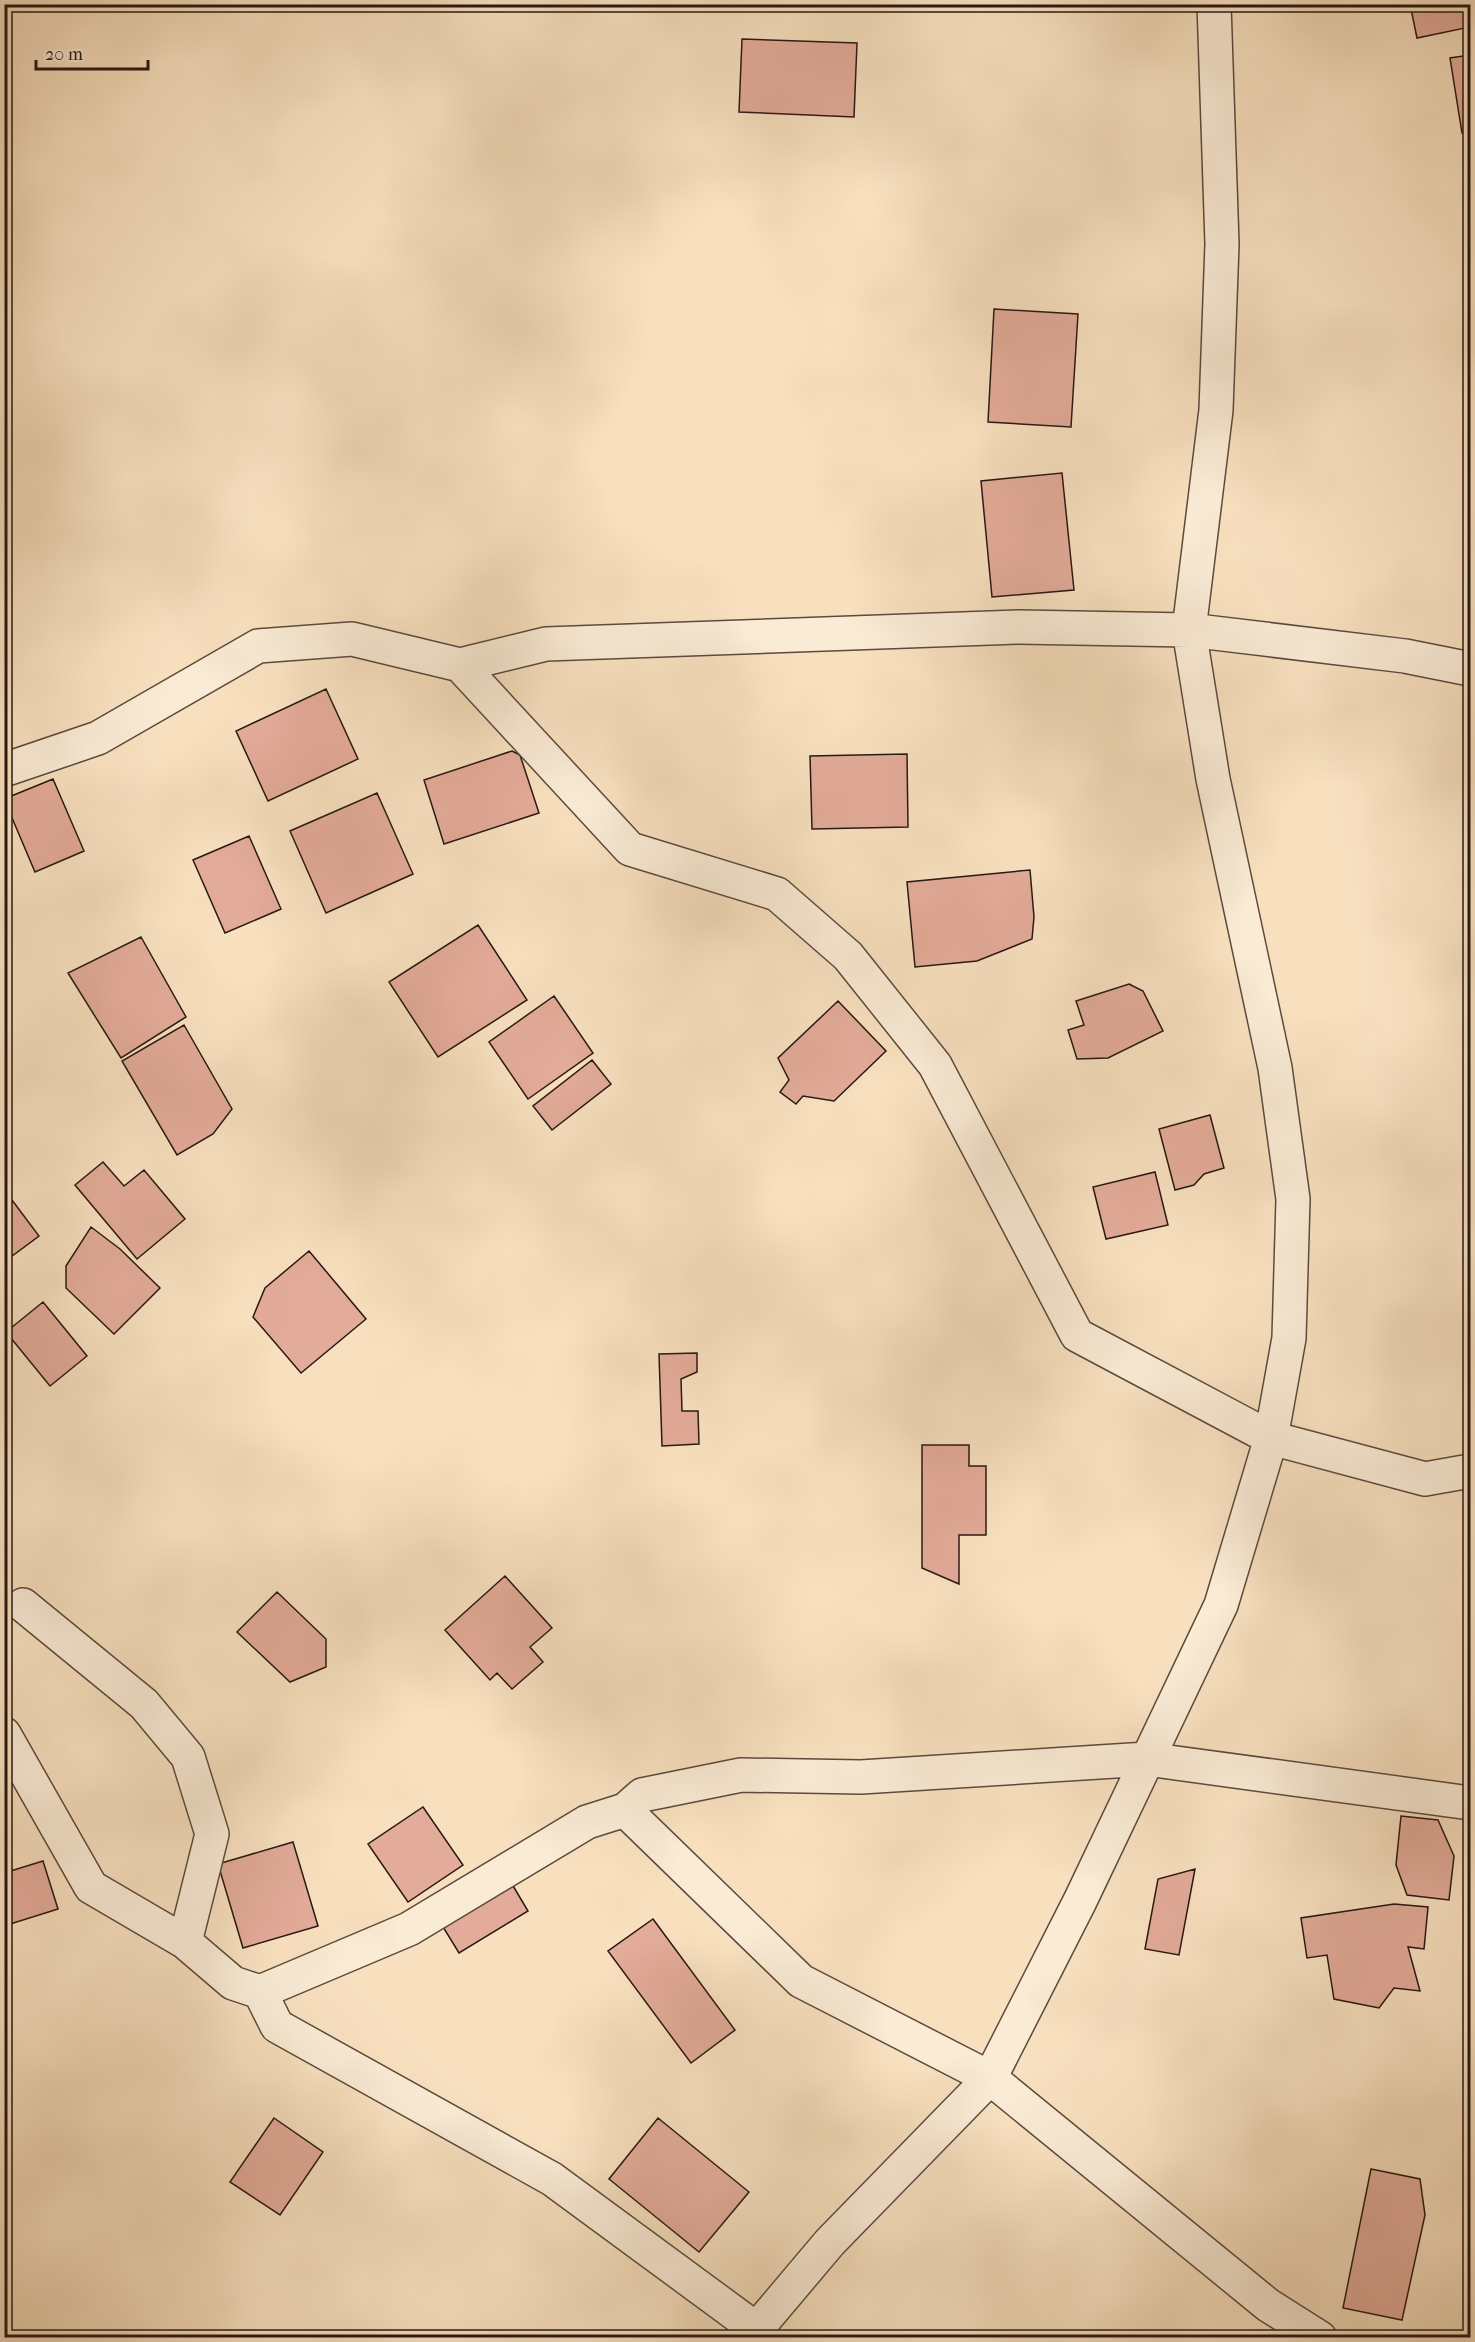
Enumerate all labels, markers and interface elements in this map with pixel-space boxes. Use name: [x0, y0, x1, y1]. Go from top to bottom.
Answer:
scale bar: [36, 33, 148, 71]
text: 20 m: [45, 44, 83, 65]

